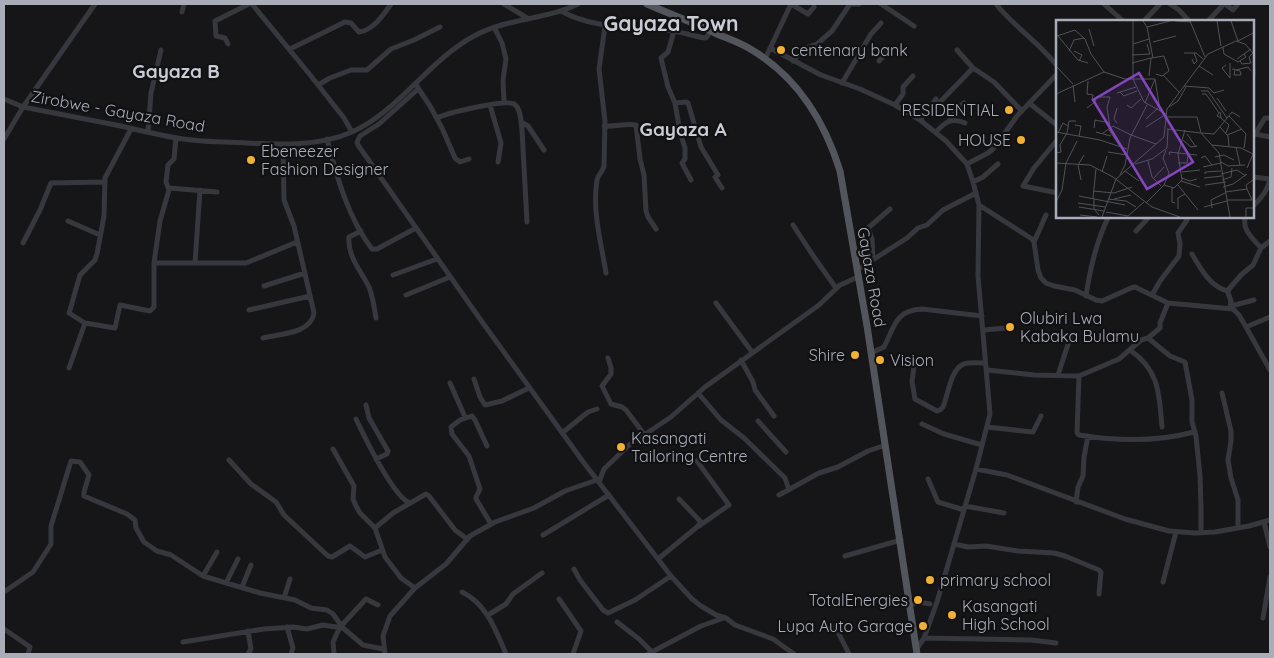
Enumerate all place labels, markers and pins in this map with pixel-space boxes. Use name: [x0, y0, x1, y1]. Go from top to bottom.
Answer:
place label: centenary bank: [791, 40, 908, 60]
marker: centenary bank: [775, 44, 787, 56]
place label: RESIDENTIAL: [901, 100, 999, 120]
marker: RESIDENTIAL: [1003, 104, 1015, 116]
place label: HOUSE: [958, 130, 1011, 150]
marker: HOUSE: [1015, 134, 1027, 146]
place label: Ebeneezer Fashion Designer: [261, 141, 389, 179]
marker: Ebeneezer Fashion Designer: [245, 154, 257, 166]
place label: Olubiri Lwa Kabaka Bulamu: [1020, 308, 1139, 346]
marker: Olubiri Lwa Kabaka Bulamu: [1004, 321, 1016, 333]
place label: Shire: [809, 345, 845, 365]
marker: Shire: [849, 349, 861, 361]
place label: Vision: [890, 350, 934, 370]
marker: Vision: [874, 354, 886, 366]
place label: Kasangati Tailoring Centre: [631, 428, 748, 466]
marker: Kasangati Tailoring Centre: [615, 441, 627, 453]
place label: primary school: [940, 570, 1051, 590]
marker: primary school: [924, 574, 936, 586]
place label: TotalEnergies: [809, 590, 908, 610]
marker: TotalEnergies: [912, 594, 924, 606]
place label: Kasangati High School: [962, 596, 1050, 634]
marker: Kasangati High School: [946, 609, 958, 621]
place label: Lupa Auto Garage: [778, 616, 913, 636]
marker: Lupa Auto Garage: [917, 620, 929, 632]

